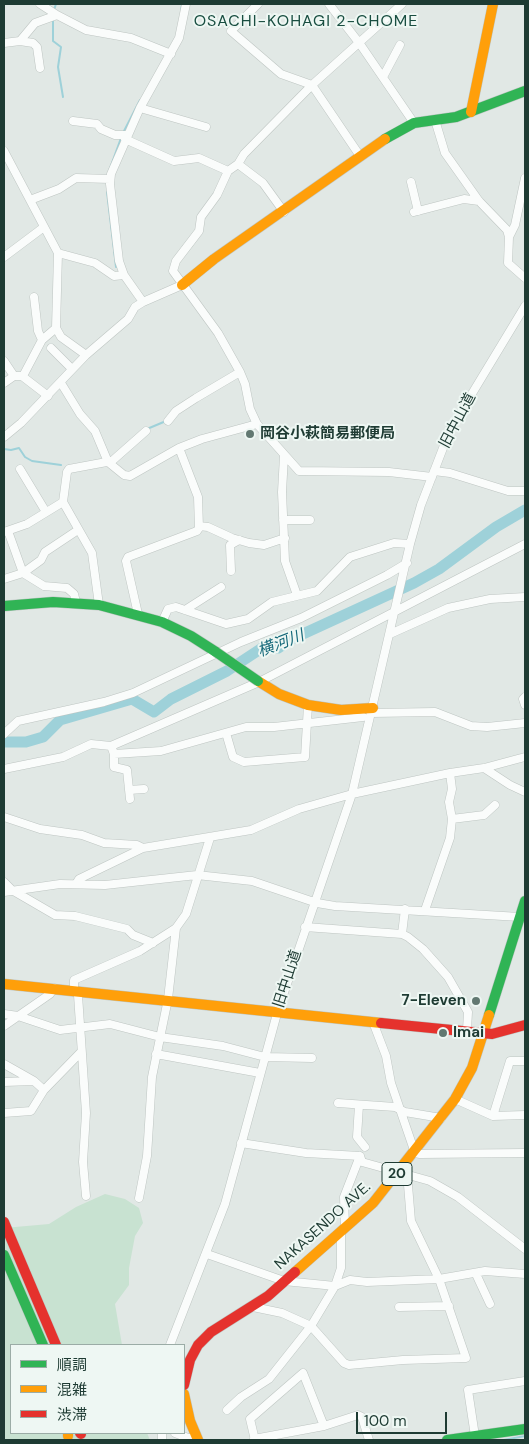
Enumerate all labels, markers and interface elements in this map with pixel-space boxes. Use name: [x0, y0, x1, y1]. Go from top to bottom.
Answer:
district label: OSACHI-KOHAGI 2-CHOME: [191, 12, 421, 32]
street label: 旧中山道: [436, 390, 480, 452]
place label: 岡谷小萩簡易郵便局: [260, 425, 395, 443]
marker: 岡谷小萩簡易郵便局: [244, 428, 256, 440]
water label: 横河川: [255, 626, 307, 662]
street label: 旧中山道: [270, 948, 306, 1010]
place label: 7-Eleven: [402, 992, 466, 1010]
marker: 7-Eleven: [470, 995, 482, 1007]
place label: Imai: [453, 1024, 484, 1042]
marker: Imai: [437, 1027, 449, 1039]
road number: 20: [382, 1162, 412, 1186]
street label: NAKASENDO AVE.: [271, 1178, 375, 1274]
legend: [10, 1344, 185, 1434]
text: 順調: [57, 1355, 87, 1375]
text: 混雑: [57, 1380, 87, 1400]
scale bar: [359, 1402, 450, 1434]
text: 渋滞: [57, 1405, 87, 1425]
text: 100 m: [364, 1411, 407, 1431]

